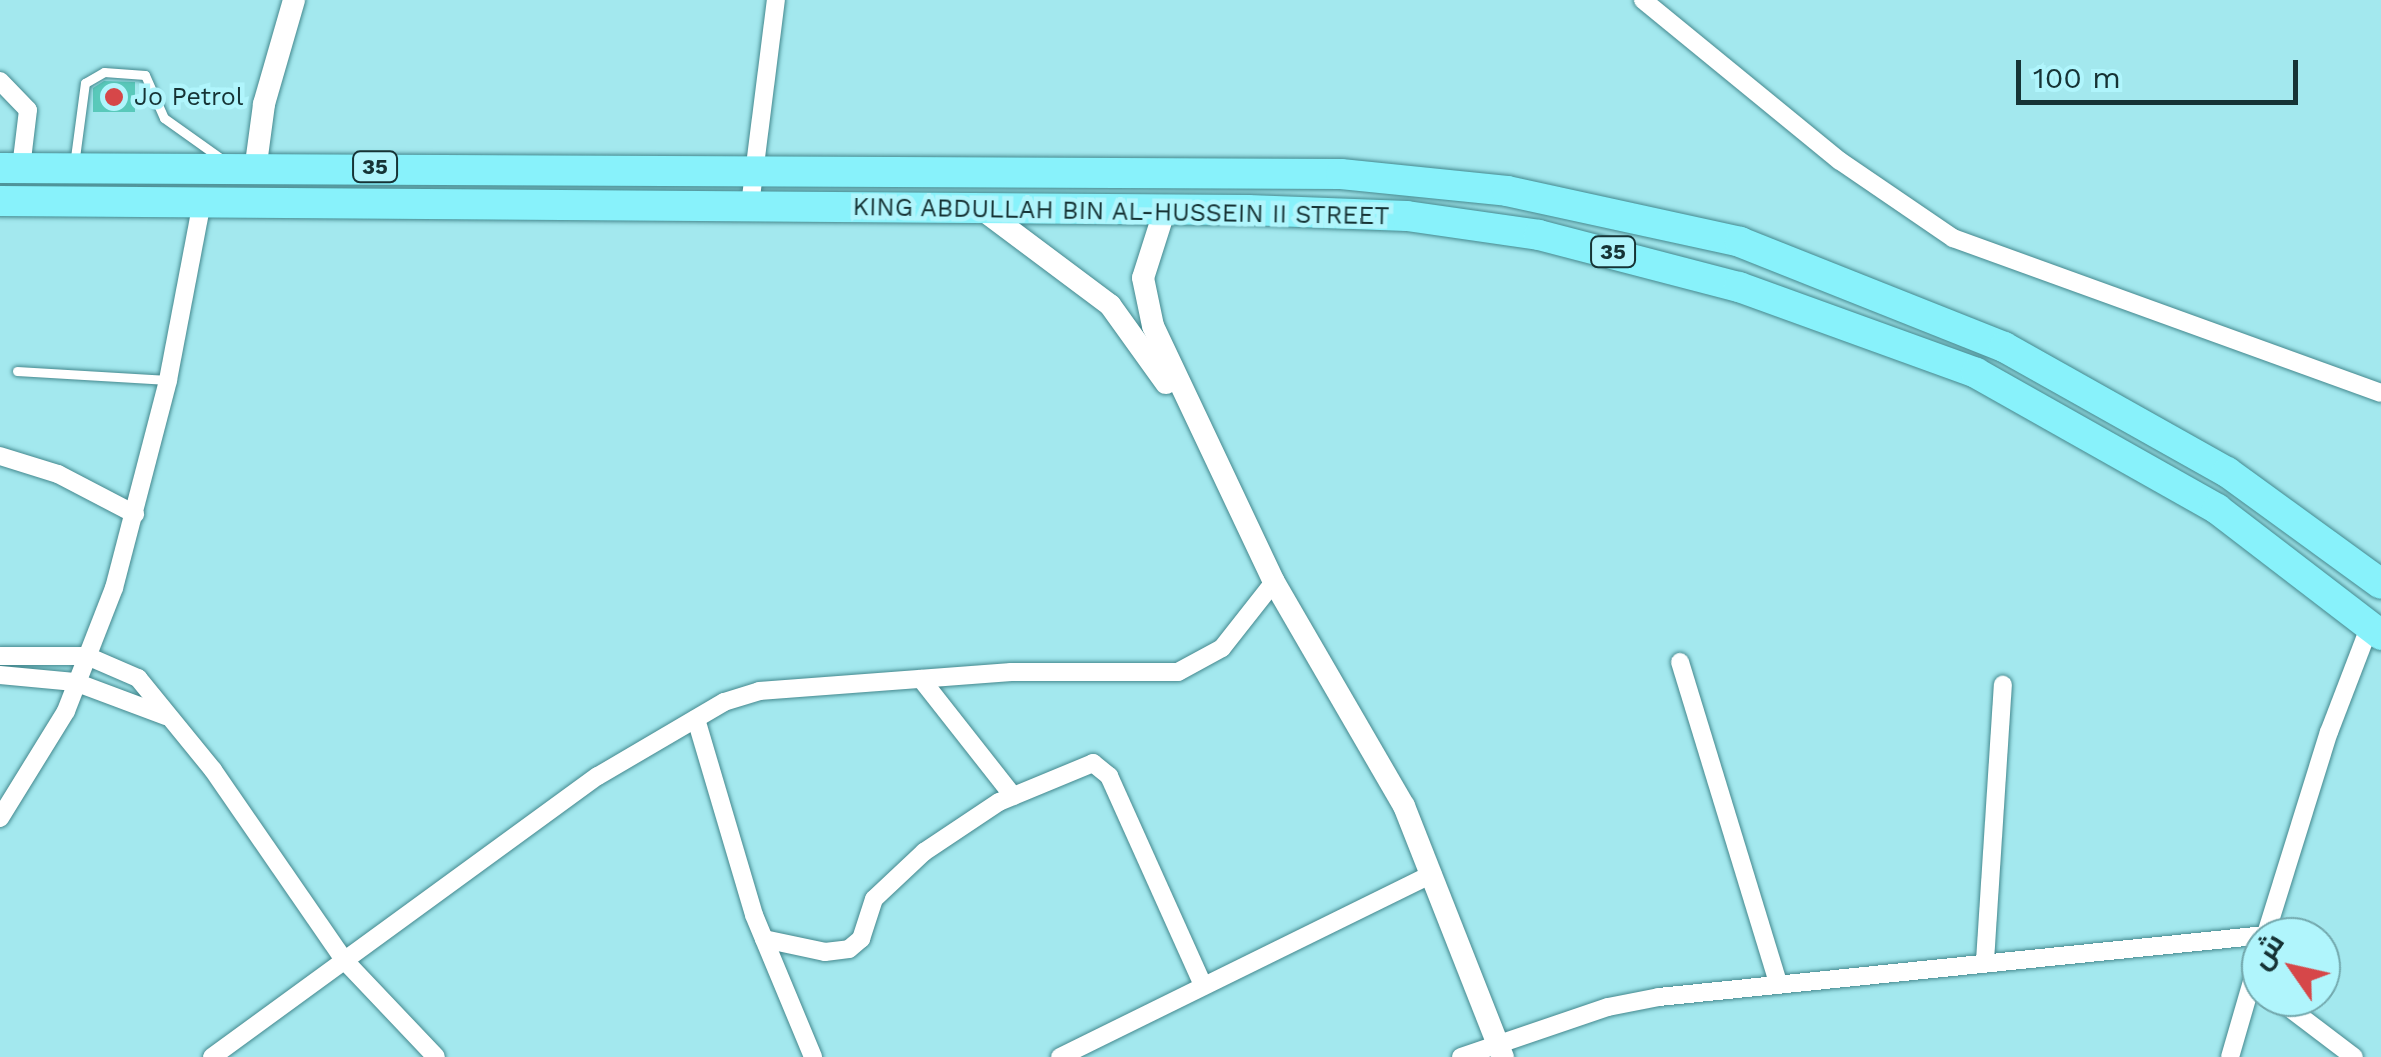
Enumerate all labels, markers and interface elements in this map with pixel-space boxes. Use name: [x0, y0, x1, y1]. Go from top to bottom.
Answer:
scale bar: [2021, 40, 2304, 102]
text: 100 m: [2033, 60, 2121, 95]
place label: Jo Petrol: [134, 82, 243, 112]
marker: Jo Petrol: [103, 86, 125, 108]
road number: 35: [350, 150, 400, 184]
street label: KING ABDULLAH BIN AL-HUSSEIN II STREET: [851, 192, 1391, 232]
road number: 35: [1588, 235, 1638, 269]
north arrow: [2241, 917, 2341, 1017]
text: ش: [2244, 927, 2291, 975]

